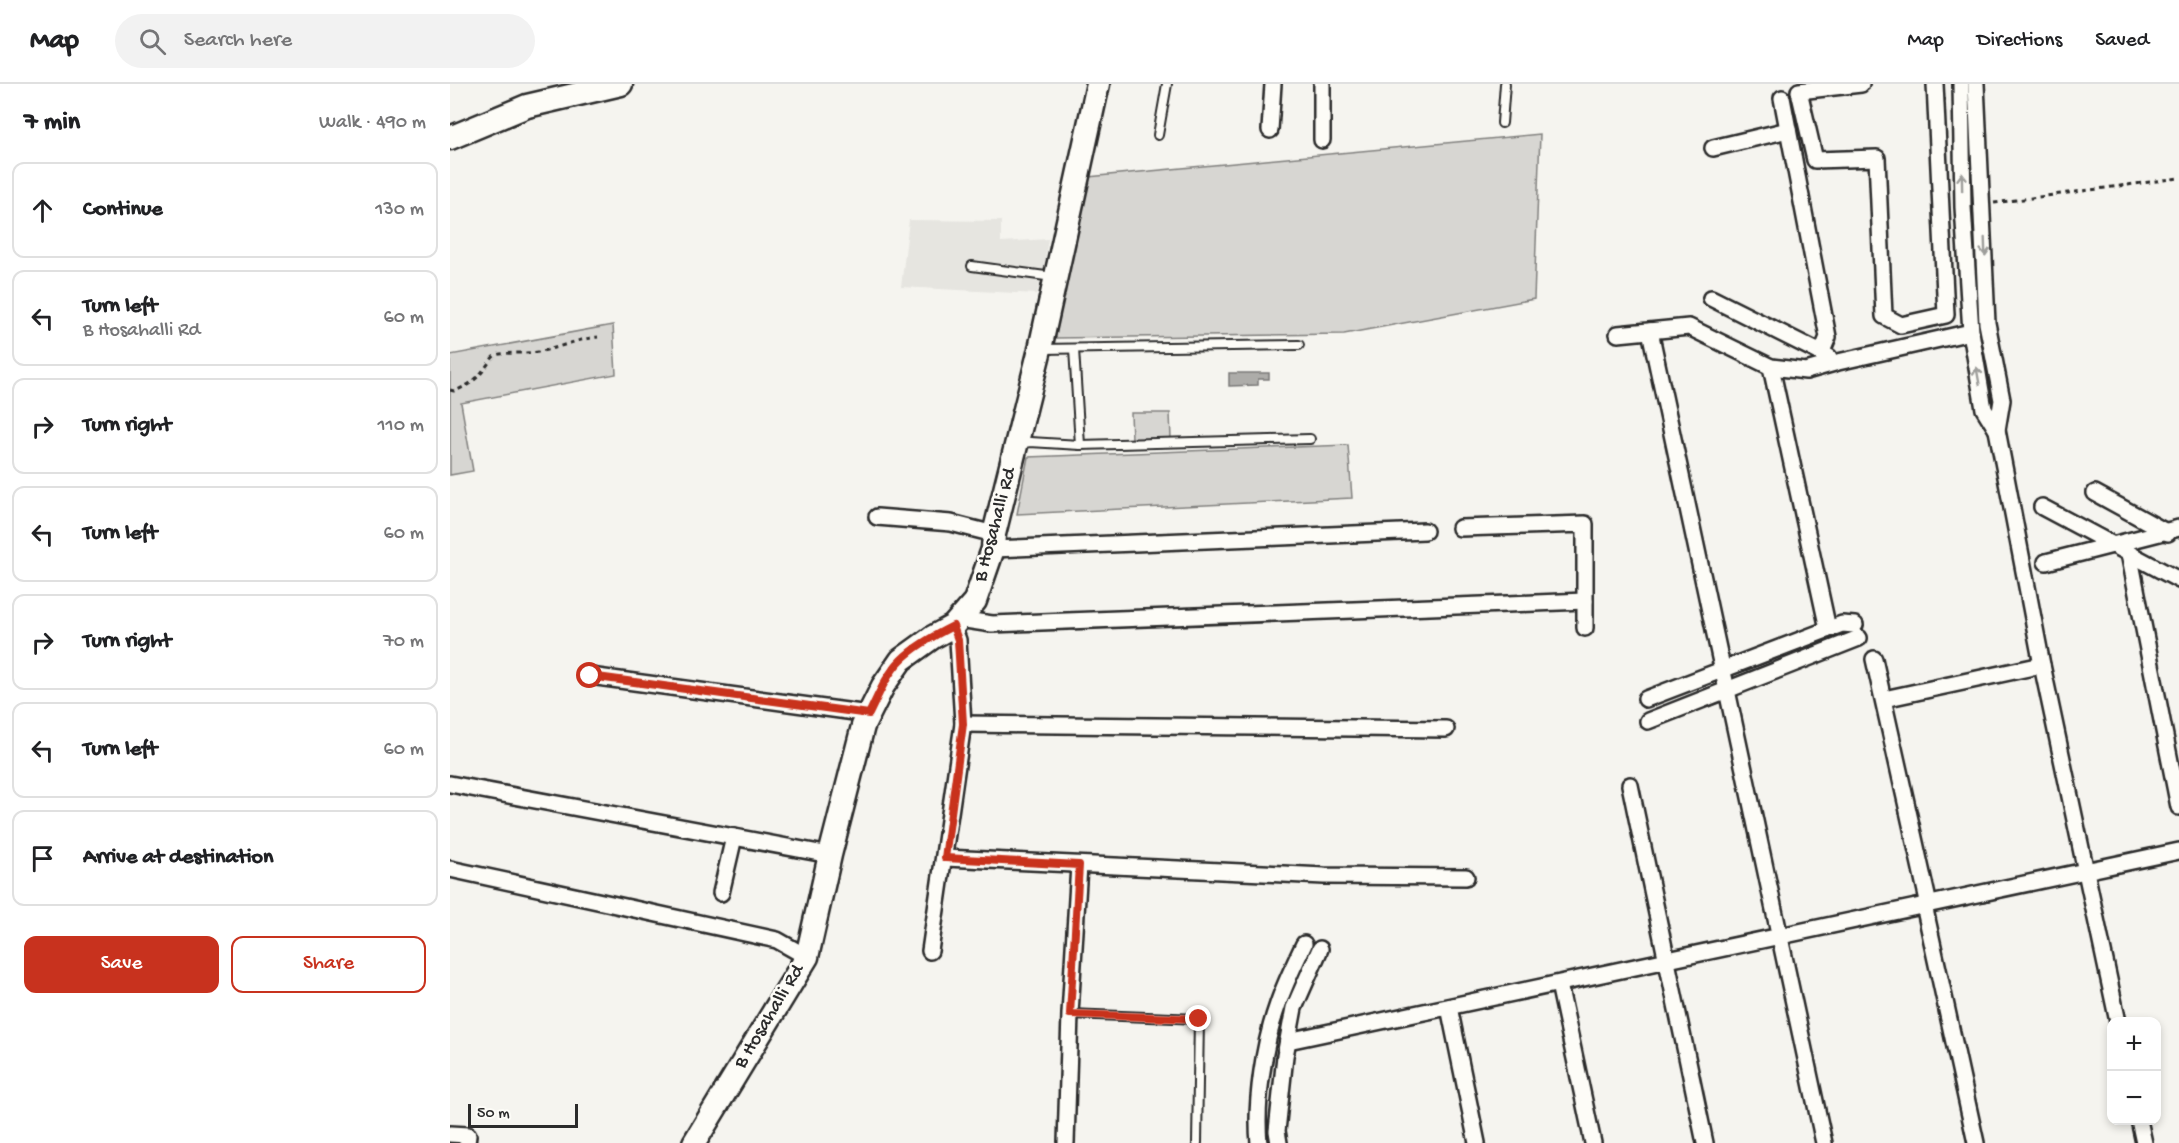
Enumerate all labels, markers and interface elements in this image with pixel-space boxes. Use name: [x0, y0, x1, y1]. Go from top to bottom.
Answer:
search box: [115, 14, 535, 68]
text: Map: [30, 25, 79, 58]
icon: search: [136, 25, 169, 58]
text: Search here: [184, 28, 292, 54]
text: Map: [1907, 29, 1944, 54]
text: Directions: [1977, 29, 2062, 54]
text: Saved: [2095, 29, 2149, 54]
text: 7 min: [24, 108, 80, 139]
text: Walk · 490 m: [319, 112, 426, 135]
one-way arrow: [1957, 172, 1968, 192]
icon: ahead: [26, 194, 59, 227]
text: Continue: [83, 197, 163, 223]
text: 130 m: [375, 199, 424, 222]
one-way arrow: [1979, 237, 1990, 257]
text: Turn left: [83, 294, 157, 320]
icon: left: [26, 302, 59, 335]
text: 60 m: [384, 307, 424, 330]
text: B Hosahalli Rd: [83, 320, 200, 343]
one-way arrow: [1972, 366, 1983, 386]
icon: right: [26, 410, 59, 443]
text: Turn right: [83, 413, 171, 439]
text: 110 m: [378, 415, 424, 438]
street label: B Hosahalli Rd: [969, 463, 1023, 586]
icon: left: [26, 518, 59, 551]
text: Turn left: [83, 521, 157, 547]
text: 60 m: [384, 523, 424, 546]
icon: right: [26, 626, 59, 659]
text: Turn right: [83, 629, 171, 655]
text: 70 m: [383, 631, 424, 654]
route start: [576, 662, 602, 688]
icon: left: [26, 734, 59, 767]
text: Turn left: [83, 737, 157, 763]
text: 60 m: [384, 739, 424, 762]
icon: arrive: [26, 842, 59, 875]
text: Arrive at destination: [83, 845, 273, 871]
button: Save: [24, 936, 219, 993]
button: Share: [231, 936, 426, 993]
street label: B Hosahalli Rd: [729, 959, 811, 1074]
route end: [1185, 1005, 1211, 1031]
map controls: [2107, 1017, 2161, 1125]
button: +: [2107, 1017, 2161, 1071]
button: −: [2107, 1071, 2161, 1125]
scale bar: [468, 1101, 578, 1128]
text: 50 m: [477, 1105, 510, 1124]

